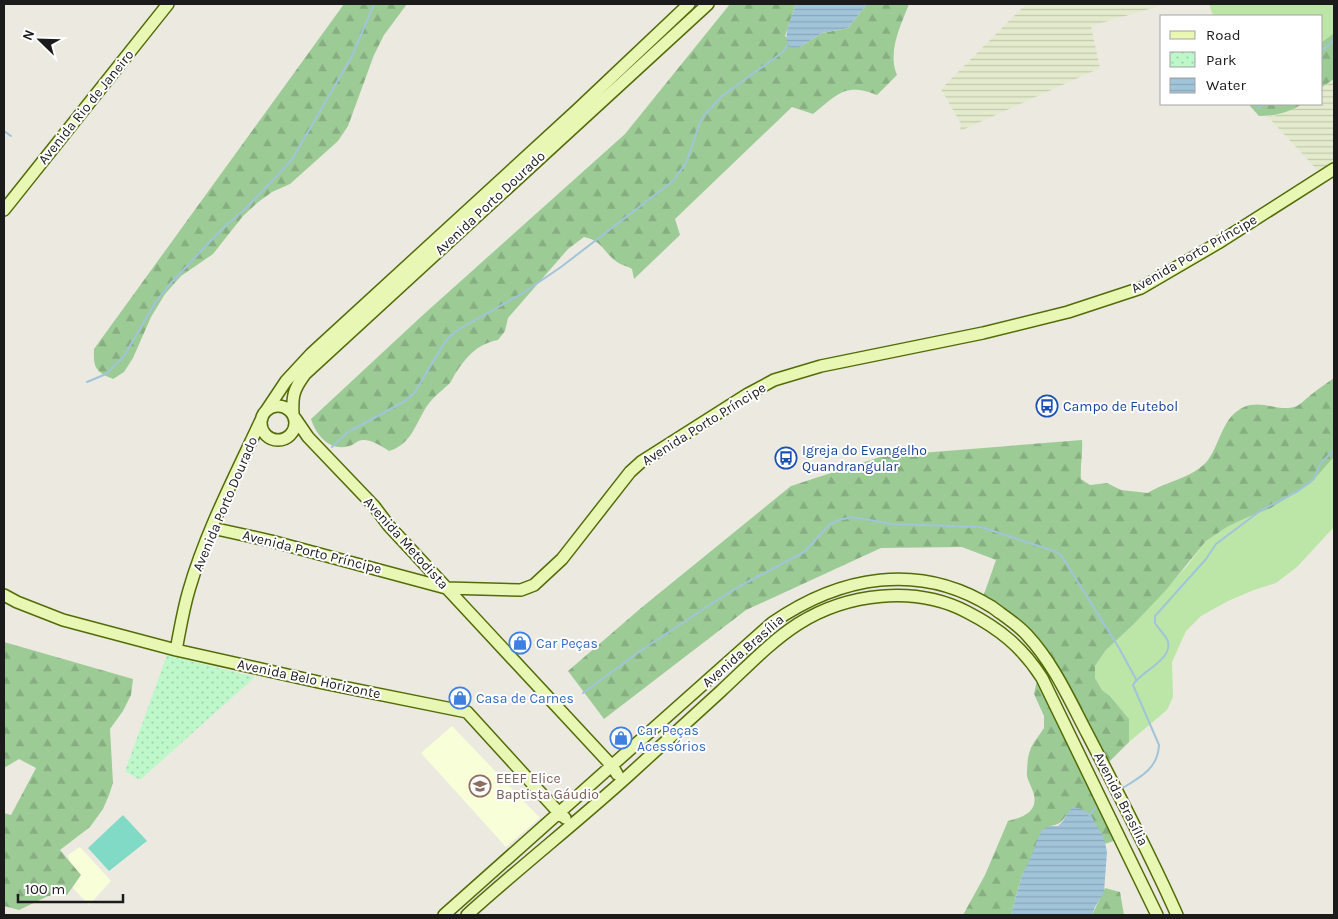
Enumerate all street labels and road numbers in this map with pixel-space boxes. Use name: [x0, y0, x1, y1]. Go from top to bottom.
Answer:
street label: Avenida Rio de Janeiro: [35, 46, 137, 168]
street label: Avenida Porto Dourado: [431, 147, 549, 259]
street label: Avenida Porto Príncipe: [1128, 211, 1260, 297]
street label: Avenida Porto Príncipe: [639, 379, 769, 469]
street label: Avenida Porto Dourado: [189, 434, 261, 574]
street label: Avenida Metodista: [360, 493, 452, 593]
street label: Avenida Porto Príncipe: [241, 526, 383, 578]
street label: Avenida Brasília: [699, 611, 787, 691]
street label: Avenida Belo Horizonte: [236, 655, 382, 703]
street label: Avenida Brasília: [1090, 749, 1152, 849]

